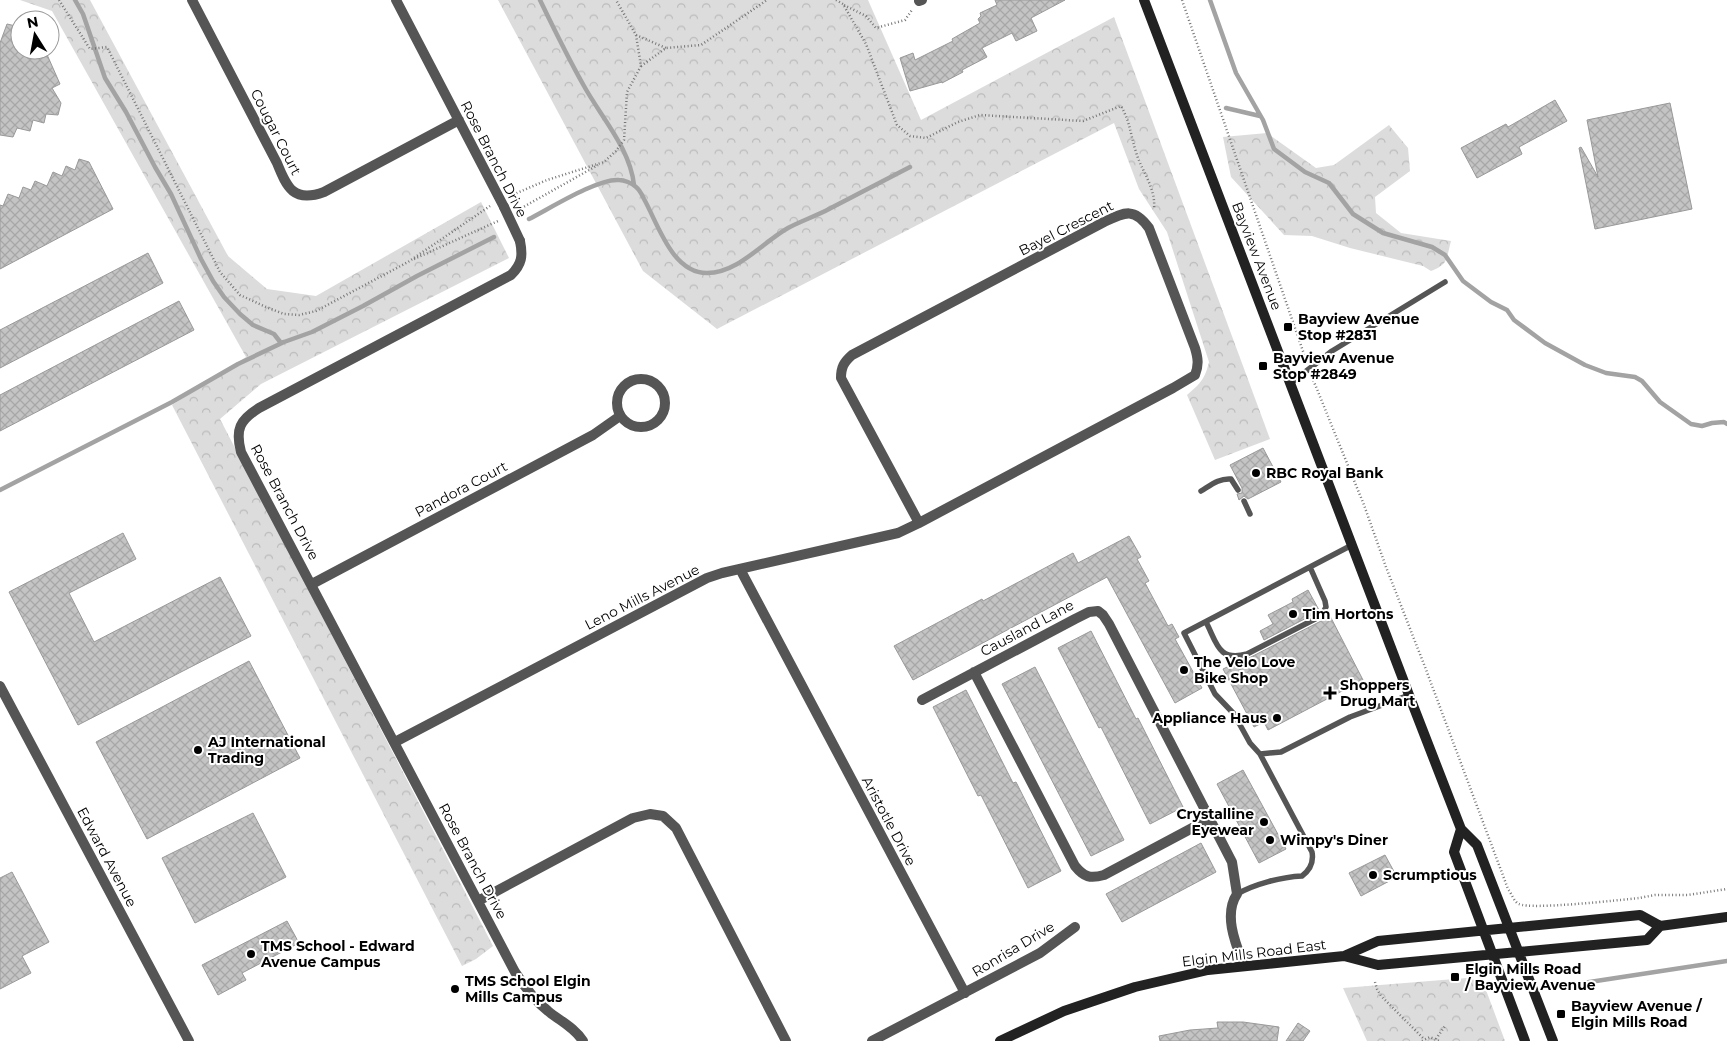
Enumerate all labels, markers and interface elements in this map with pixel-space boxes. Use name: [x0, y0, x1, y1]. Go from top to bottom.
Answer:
north arrow: [10, 10, 60, 60]
text: N: [25, 12, 40, 32]
street label: Cougar Court: [247, 86, 306, 178]
street label: Rose Branch Drive: [457, 98, 531, 220]
street label: Bayel Crescent: [1016, 196, 1117, 260]
street label: Bayview Avenue: [1228, 199, 1286, 313]
place label: Bayview Avenue Stop #2831: [1298, 310, 1419, 344]
marker: Bayview Avenue Stop #2831: [1282, 321, 1294, 333]
place label: Bayview Avenue Stop #2849: [1273, 349, 1394, 383]
marker: Bayview Avenue Stop #2849: [1257, 360, 1269, 372]
street label: Rose Branch Drive: [247, 441, 323, 563]
street label: Pandora Court: [412, 457, 511, 521]
place label: RBC Royal Bank: [1266, 464, 1384, 482]
marker: RBC Royal Bank: [1250, 467, 1262, 479]
street label: Leno Mills Avenue: [582, 560, 702, 634]
street label: Causland Lane: [977, 596, 1077, 660]
place label: Tim Hortons: [1303, 605, 1394, 623]
marker: Tim Hortons: [1287, 608, 1299, 620]
place label: The Velo Love Bike Shop: [1194, 653, 1296, 687]
marker: The Velo Love Bike Shop: [1178, 664, 1190, 676]
place label: Shoppers Drug Mart: [1340, 676, 1415, 710]
marker: Shoppers Drug Mart: [1324, 687, 1336, 699]
place label: Appliance Haus: [1151, 709, 1268, 727]
marker: Appliance Haus: [1271, 712, 1283, 724]
place label: AJ International Trading: [207, 733, 326, 767]
marker: AJ International Trading: [192, 744, 204, 756]
street label: Aristotle Drive: [858, 773, 920, 869]
street label: Rose Branch Drive: [435, 800, 511, 922]
street label: Edward Avenue: [73, 804, 141, 910]
place label: Crystalline Eyewear: [1176, 805, 1254, 839]
marker: Crystalline Eyewear: [1258, 816, 1270, 828]
place label: Wimpy's Diner: [1280, 831, 1388, 849]
marker: Wimpy's Diner: [1264, 834, 1276, 846]
place label: Scrumptious: [1383, 866, 1477, 884]
marker: Scrumptious: [1367, 869, 1379, 881]
street label: Ronrisa Drive: [968, 917, 1058, 981]
street label: Elgin Mills Road East: [1181, 935, 1327, 971]
place label: TMS School - Edward Avenue Campus: [260, 937, 415, 971]
marker: TMS School - Edward Avenue Campus: [245, 948, 257, 960]
place label: Elgin Mills Road / Bayview Avenue: [1464, 960, 1596, 994]
marker: Elgin Mills Road / Bayview Avenue: [1449, 971, 1461, 983]
place label: TMS School Elgin Mills Campus: [465, 972, 591, 1006]
marker: TMS School Elgin Mills Campus: [449, 983, 461, 995]
place label: Bayview Avenue / Elgin Mills Road: [1571, 997, 1703, 1031]
marker: Bayview Avenue / Elgin Mills Road: [1555, 1008, 1567, 1020]

